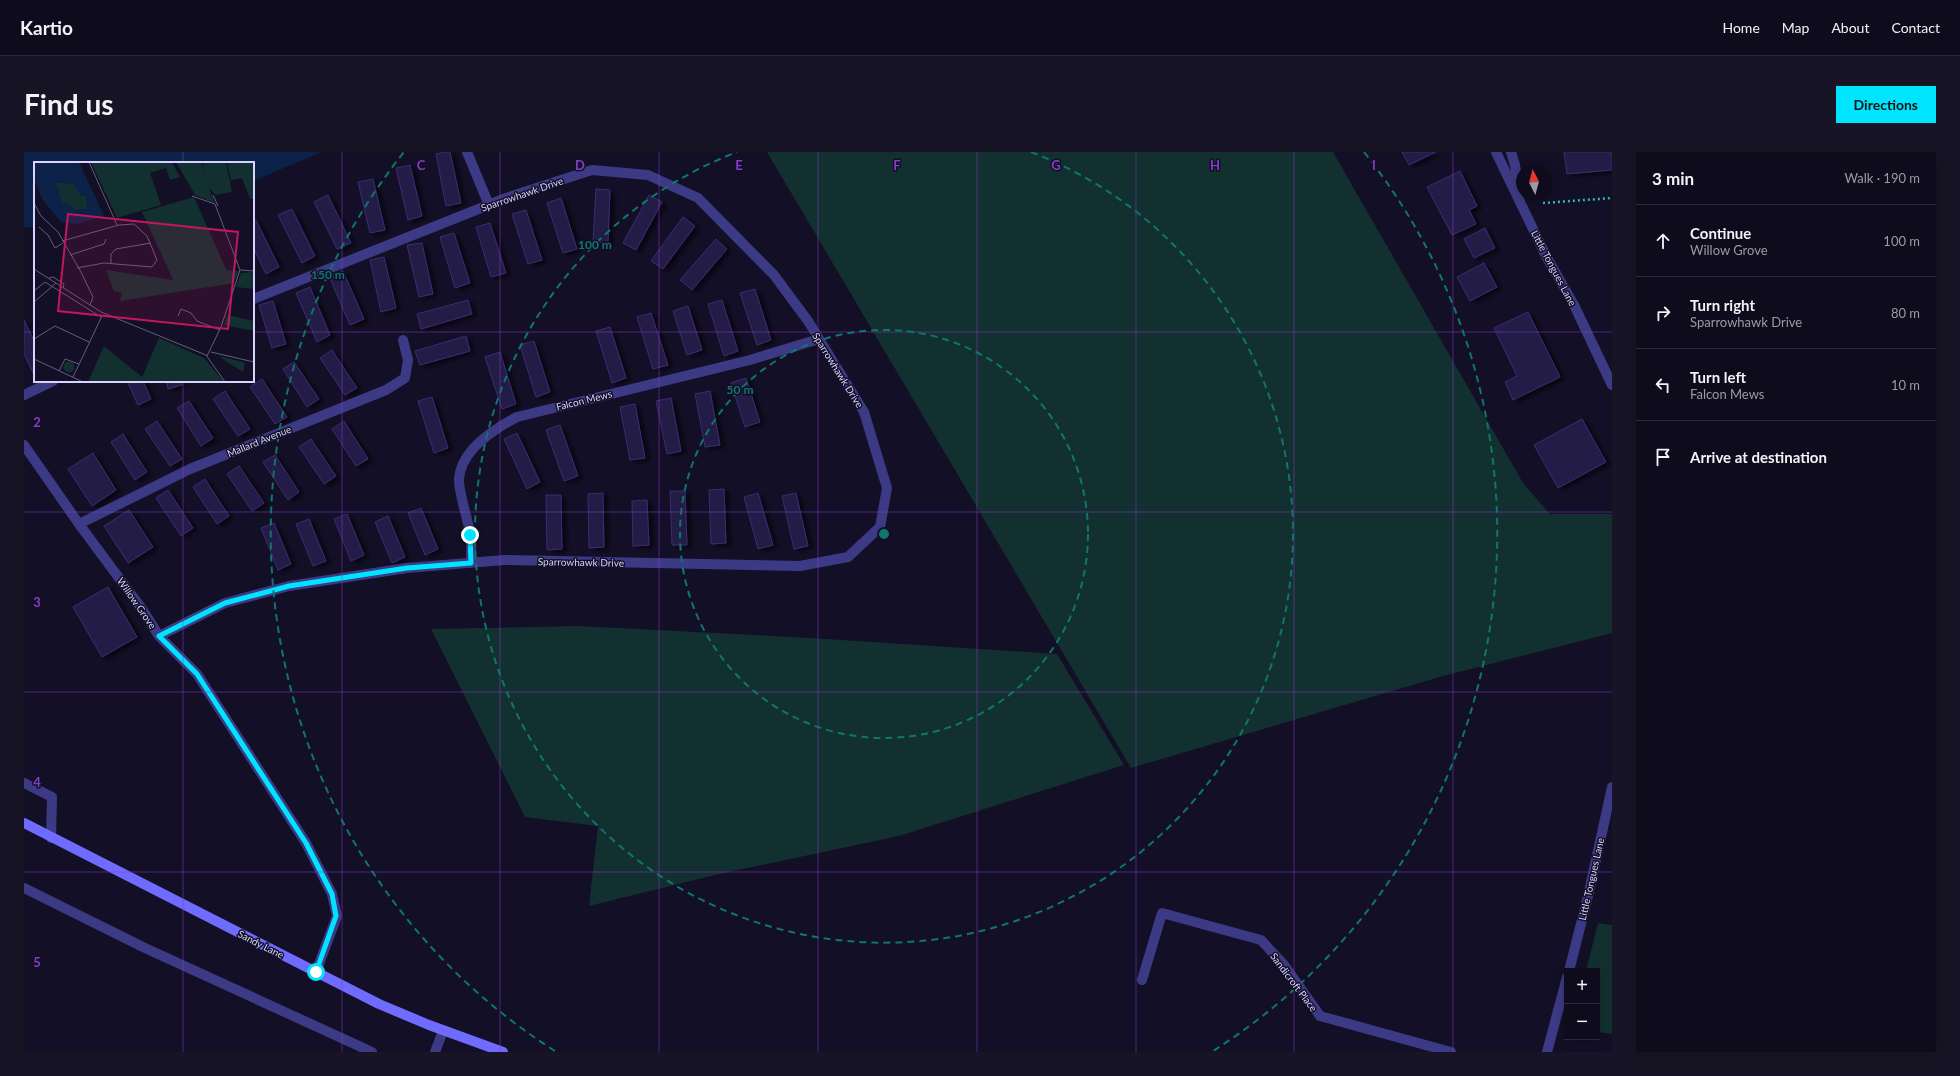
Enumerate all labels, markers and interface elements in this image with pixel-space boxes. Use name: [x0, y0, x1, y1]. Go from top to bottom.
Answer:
text: Kartio: [20, 16, 73, 39]
text: Home: [1722, 19, 1760, 36]
text: Map: [1782, 19, 1809, 36]
text: About: [1831, 19, 1869, 36]
text: Contact: [1891, 19, 1940, 36]
button: Directions: [1836, 86, 1936, 123]
text: Find us: [24, 87, 114, 121]
text: C: [417, 157, 426, 173]
text: D: [575, 157, 585, 173]
text: E: [735, 157, 743, 173]
text: F: [893, 157, 901, 173]
text: G: [1051, 157, 1061, 173]
text: H: [1210, 157, 1220, 173]
text: I: [1372, 157, 1376, 173]
inset map: [34, 162, 254, 382]
north arrow: [1516, 164, 1552, 200]
text: 3 min: [1652, 168, 1694, 189]
text: Walk · 190 m: [1844, 170, 1920, 186]
street label: Sparrowhawk Drive: [479, 174, 565, 214]
text: Continue: [1690, 224, 1751, 242]
street label: Little Tongues Lane: [1529, 228, 1579, 308]
icon: ahead: [1652, 230, 1674, 252]
text: 100 m: [1883, 233, 1920, 249]
text: 100 m: [578, 237, 612, 252]
text: Willow Grove: [1690, 242, 1768, 258]
text: 150 m: [311, 267, 345, 282]
text: Turn right: [1690, 296, 1755, 314]
icon: right: [1652, 302, 1674, 324]
text: 80 m: [1891, 305, 1920, 321]
text: Sparrowhawk Drive: [1690, 314, 1802, 330]
street label: Sparrowhawk Drive: [810, 330, 866, 410]
text: Turn left: [1690, 368, 1746, 386]
icon: left: [1652, 374, 1674, 396]
text: 10 m: [1891, 377, 1920, 393]
text: 50 m: [727, 382, 753, 397]
text: Falcon Mews: [1690, 386, 1764, 402]
street label: Falcon Mews: [555, 387, 613, 413]
text: 2: [33, 414, 41, 430]
street label: Mallard Avenue: [225, 423, 293, 459]
icon: arrive: [1652, 446, 1674, 468]
text: Arrive at destination: [1690, 448, 1827, 466]
route end: [461, 526, 479, 544]
centre of rings: [877, 527, 891, 541]
street label: Sparrowhawk Drive: [538, 555, 624, 569]
street label: Willow Grove: [115, 575, 159, 631]
text: 3: [33, 594, 41, 610]
text: 4: [33, 774, 41, 790]
street label: Little Tongues Lane: [1576, 837, 1606, 921]
street label: Sandy Lane: [236, 927, 286, 961]
street label: Sandicroft Place: [1268, 950, 1320, 1014]
text: 5: [33, 954, 41, 970]
route start: [307, 963, 325, 981]
map controls: [1564, 968, 1600, 1040]
button: +: [1564, 968, 1600, 1004]
button: −: [1564, 1004, 1600, 1040]

